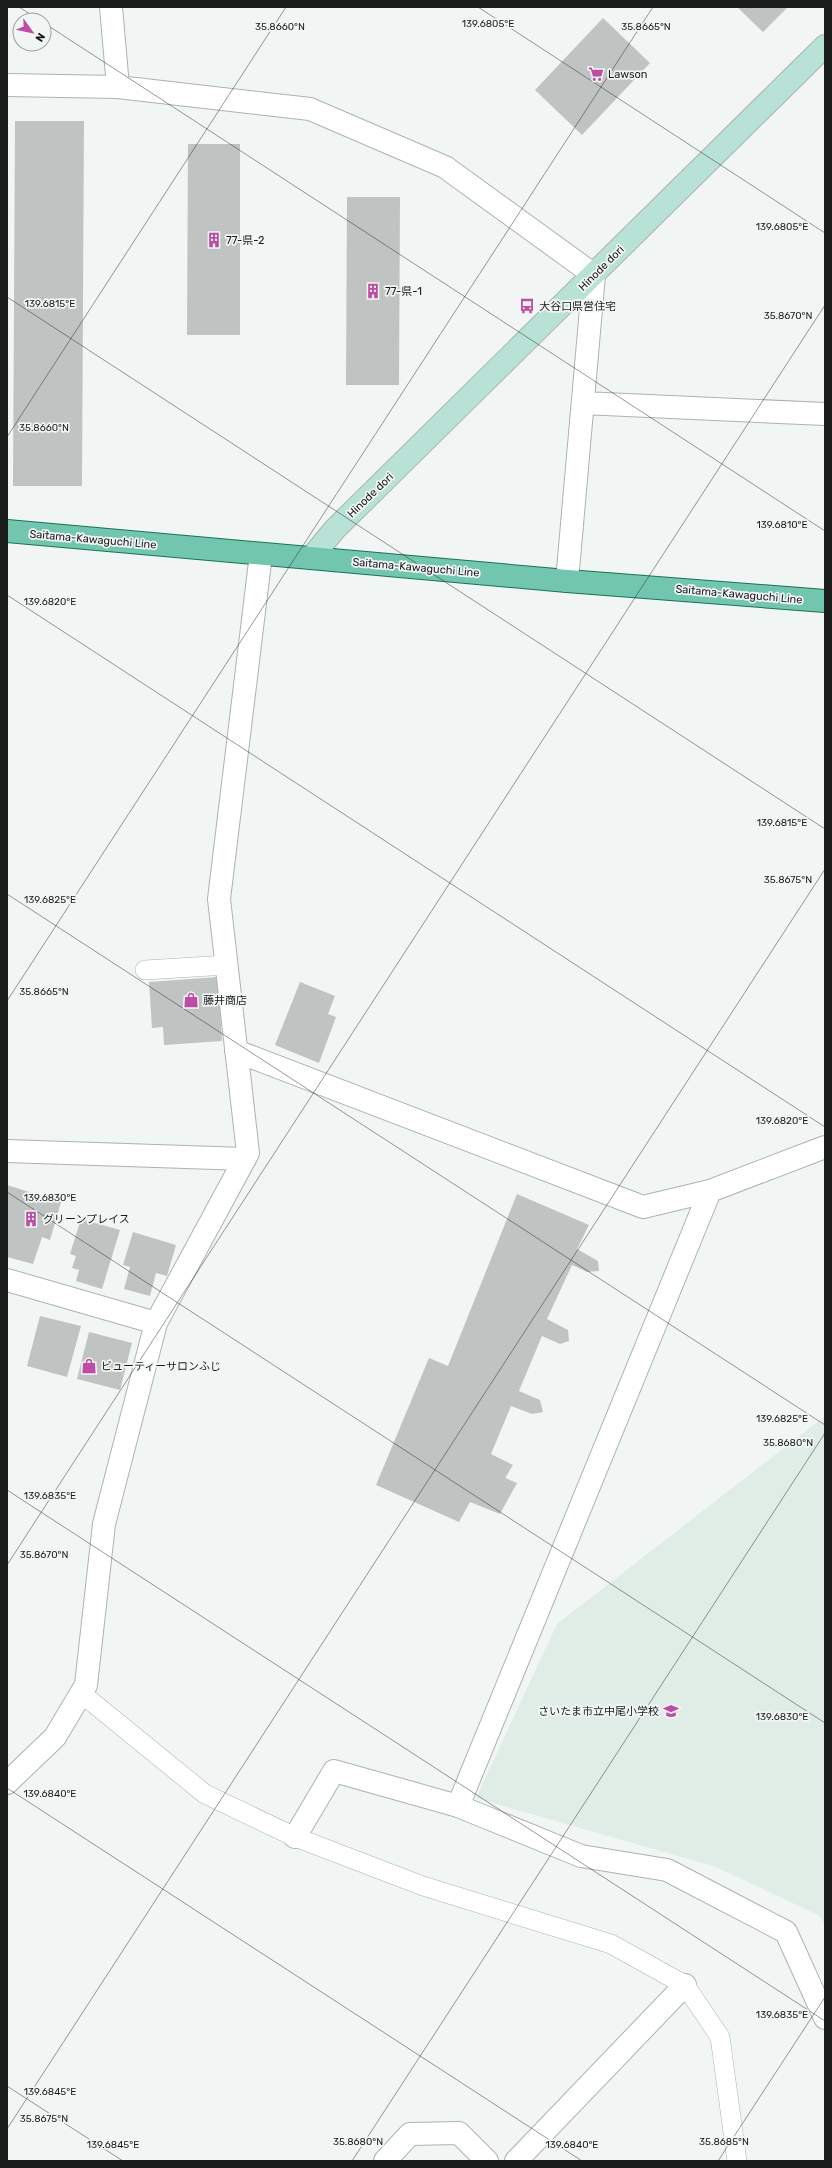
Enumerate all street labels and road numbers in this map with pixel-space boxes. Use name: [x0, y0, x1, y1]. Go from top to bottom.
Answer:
street label: Hinode dori: [576, 243, 627, 294]
street label: Hinode dori: [345, 470, 396, 520]
street label: Saitama-Kawaguchi Line: [29, 527, 157, 552]
street label: Saitama-Kawaguchi Line: [352, 555, 480, 580]
street label: Saitama-Kawaguchi Line: [675, 582, 803, 607]

